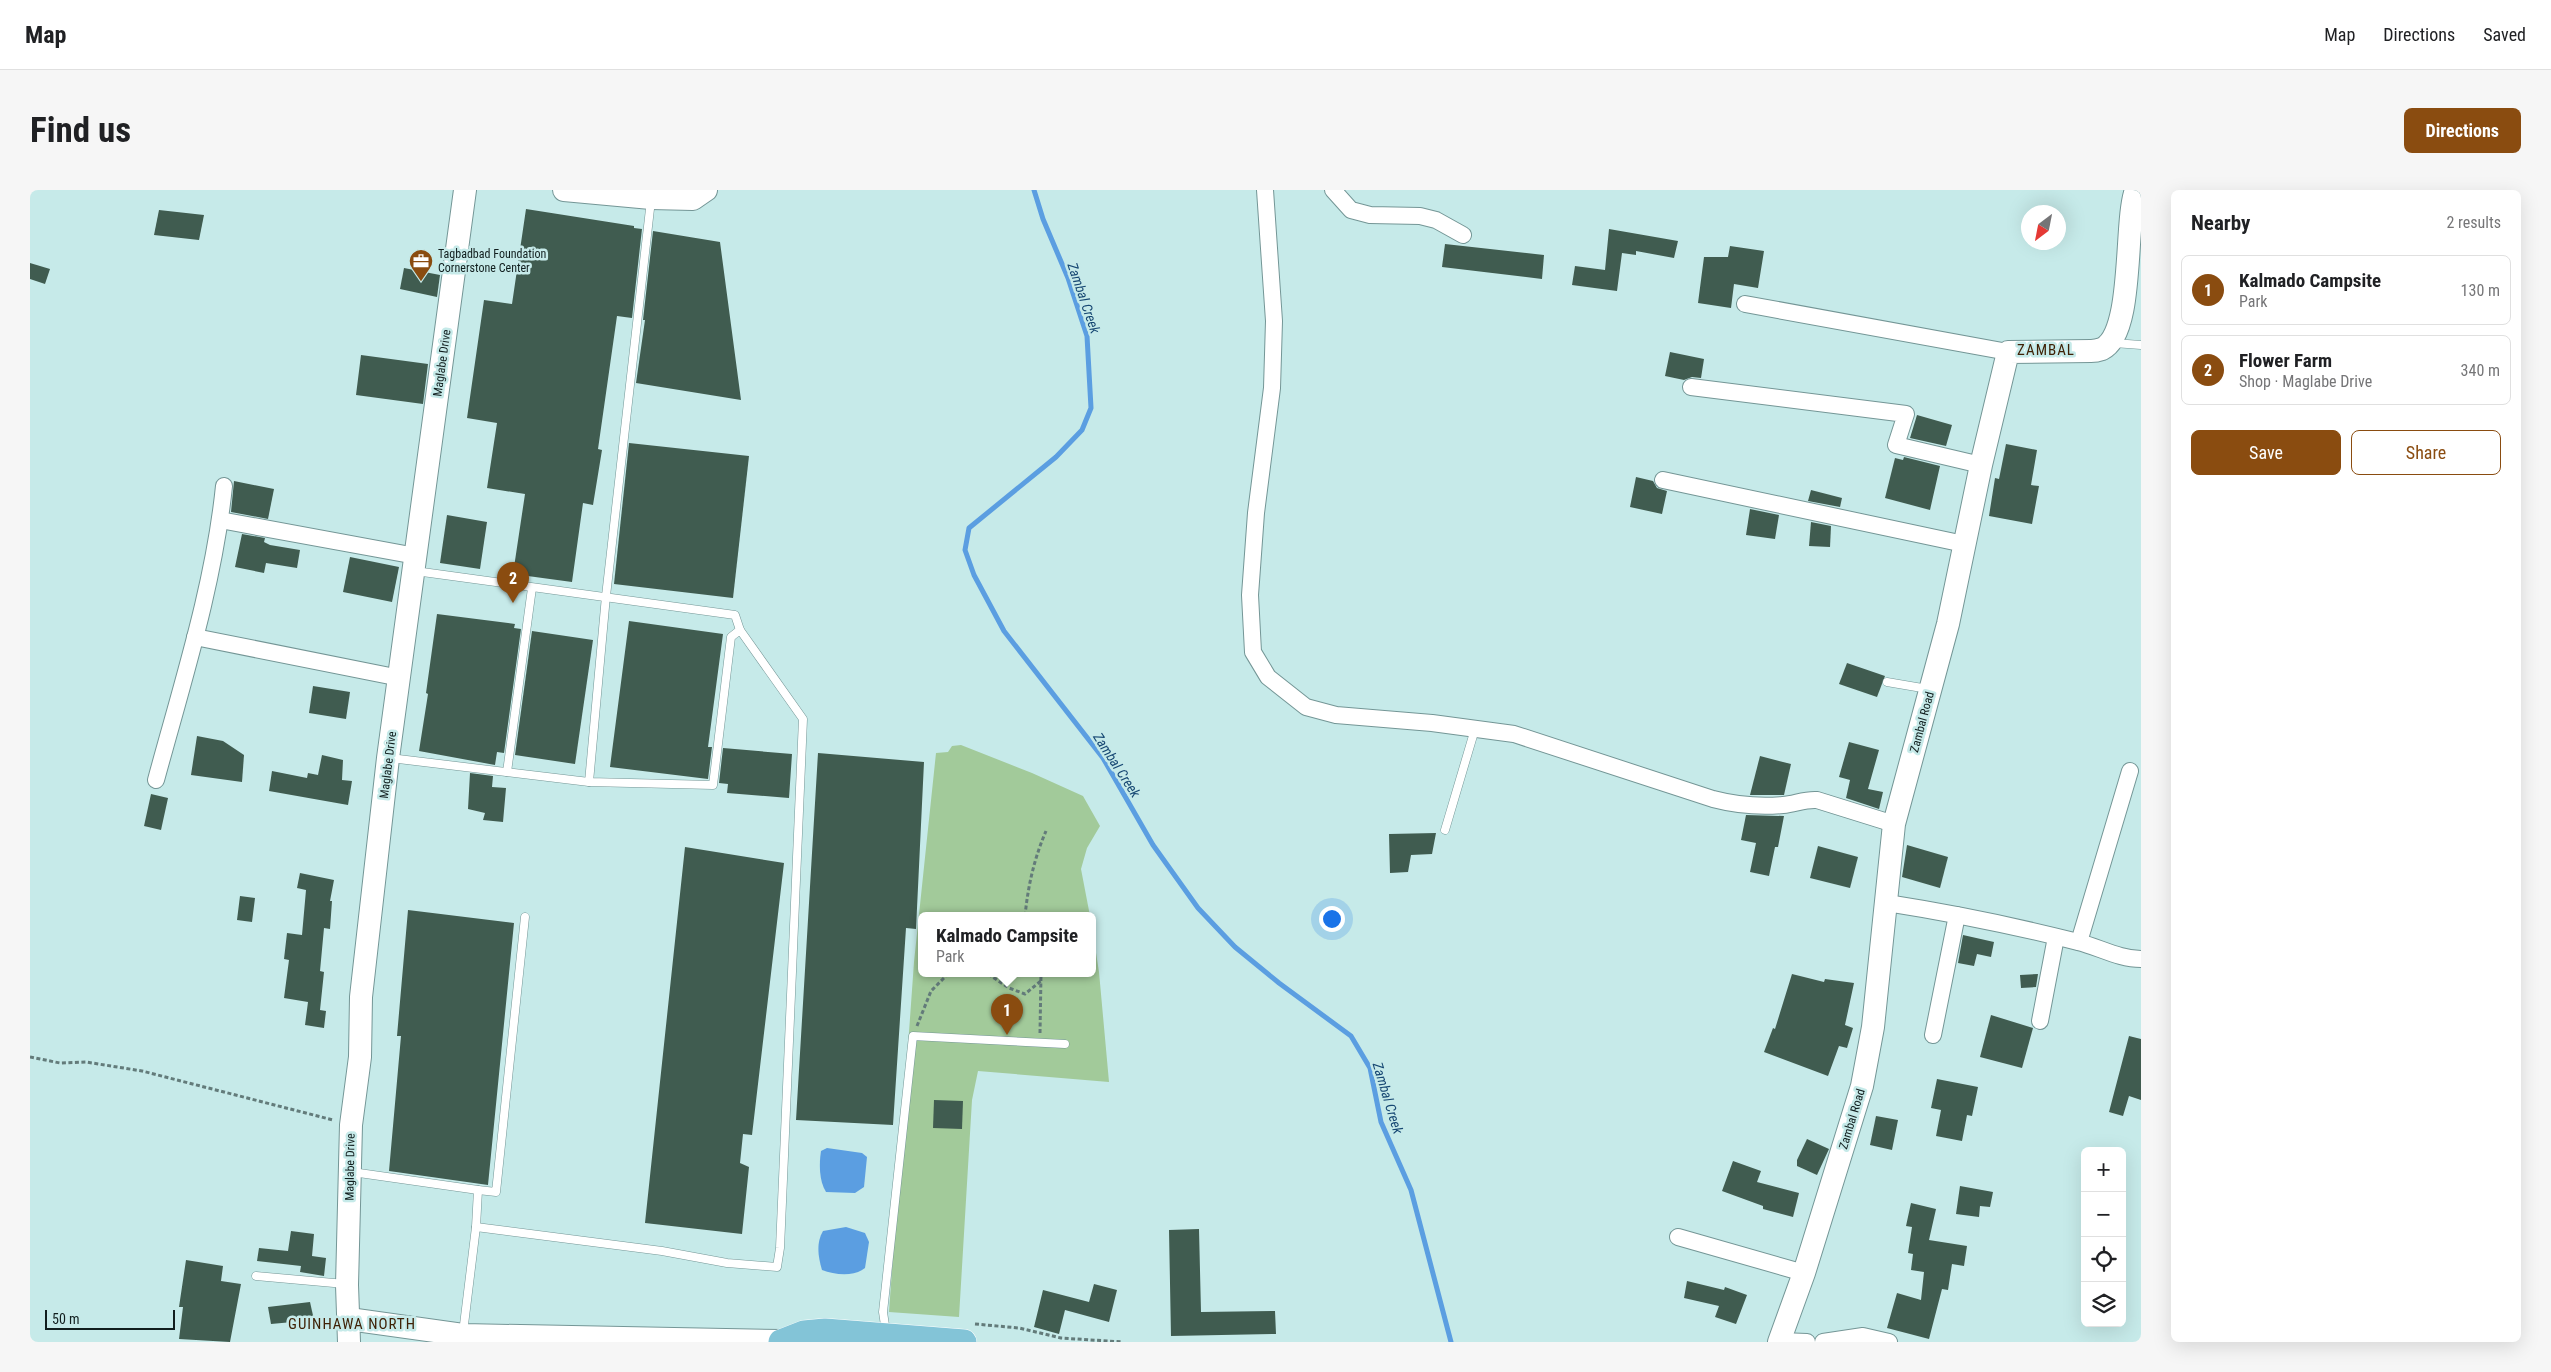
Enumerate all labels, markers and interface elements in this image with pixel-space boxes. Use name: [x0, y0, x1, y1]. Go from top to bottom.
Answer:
text: Map: [25, 21, 66, 49]
text: Map: [2324, 24, 2355, 45]
text: Directions: [2383, 24, 2455, 45]
text: Saved: [2483, 24, 2526, 45]
button: Directions: [2404, 108, 2521, 153]
text: Find us: [30, 110, 131, 151]
north arrow: [2021, 205, 2066, 250]
text: Nearby: [2191, 211, 2250, 235]
text: 2 results: [2446, 213, 2501, 232]
place label: Tagbadbad Foundation Cornerstone Center: [438, 247, 547, 275]
office icon: Tagbadbad Foundation Cornerstone Center: [408, 248, 434, 282]
water label: Zambal Creek: [1064, 260, 1104, 336]
text: Kalmado Campsite: [2239, 269, 2381, 292]
text: 1: [2204, 281, 2212, 300]
text: 130 m: [2461, 281, 2500, 300]
text: Park: [2239, 292, 2268, 311]
street label: Maglabe Drive: [430, 328, 454, 397]
district label: ZAMBAL: [2017, 341, 2075, 359]
text: Flower Farm: [2239, 349, 2332, 372]
text: 2: [2204, 361, 2212, 380]
text: 340 m: [2461, 361, 2500, 380]
text: Shop · Maglabe Drive: [2239, 372, 2372, 391]
button: Save: [2191, 430, 2341, 475]
button: Share: [2351, 430, 2501, 475]
pin: 2: [497, 562, 529, 603]
street label: Zambal Road: [1907, 690, 1937, 754]
water label: Zambal Creek: [1090, 729, 1144, 801]
street label: Maglabe Drive: [377, 730, 399, 799]
your location: [1319, 906, 1345, 932]
popup: [918, 912, 1096, 977]
text: Kalmado Campsite: [936, 924, 1078, 947]
text: Park: [936, 947, 964, 966]
pin: 1: [991, 994, 1023, 1035]
water label: Zambal Creek: [1369, 1059, 1407, 1137]
street label: Zambal Road: [1836, 1087, 1868, 1151]
street label: Maglabe Drive: [342, 1133, 358, 1201]
map controls: [2081, 1147, 2126, 1327]
button: +: [2081, 1147, 2126, 1192]
button: −: [2081, 1192, 2126, 1237]
button: locate: [2081, 1237, 2126, 1282]
button: layers: [2081, 1282, 2126, 1327]
scale bar: [45, 1307, 175, 1330]
text: 50 m: [52, 1311, 80, 1327]
district label: GUINHAWA NORTH: [288, 1315, 416, 1333]

